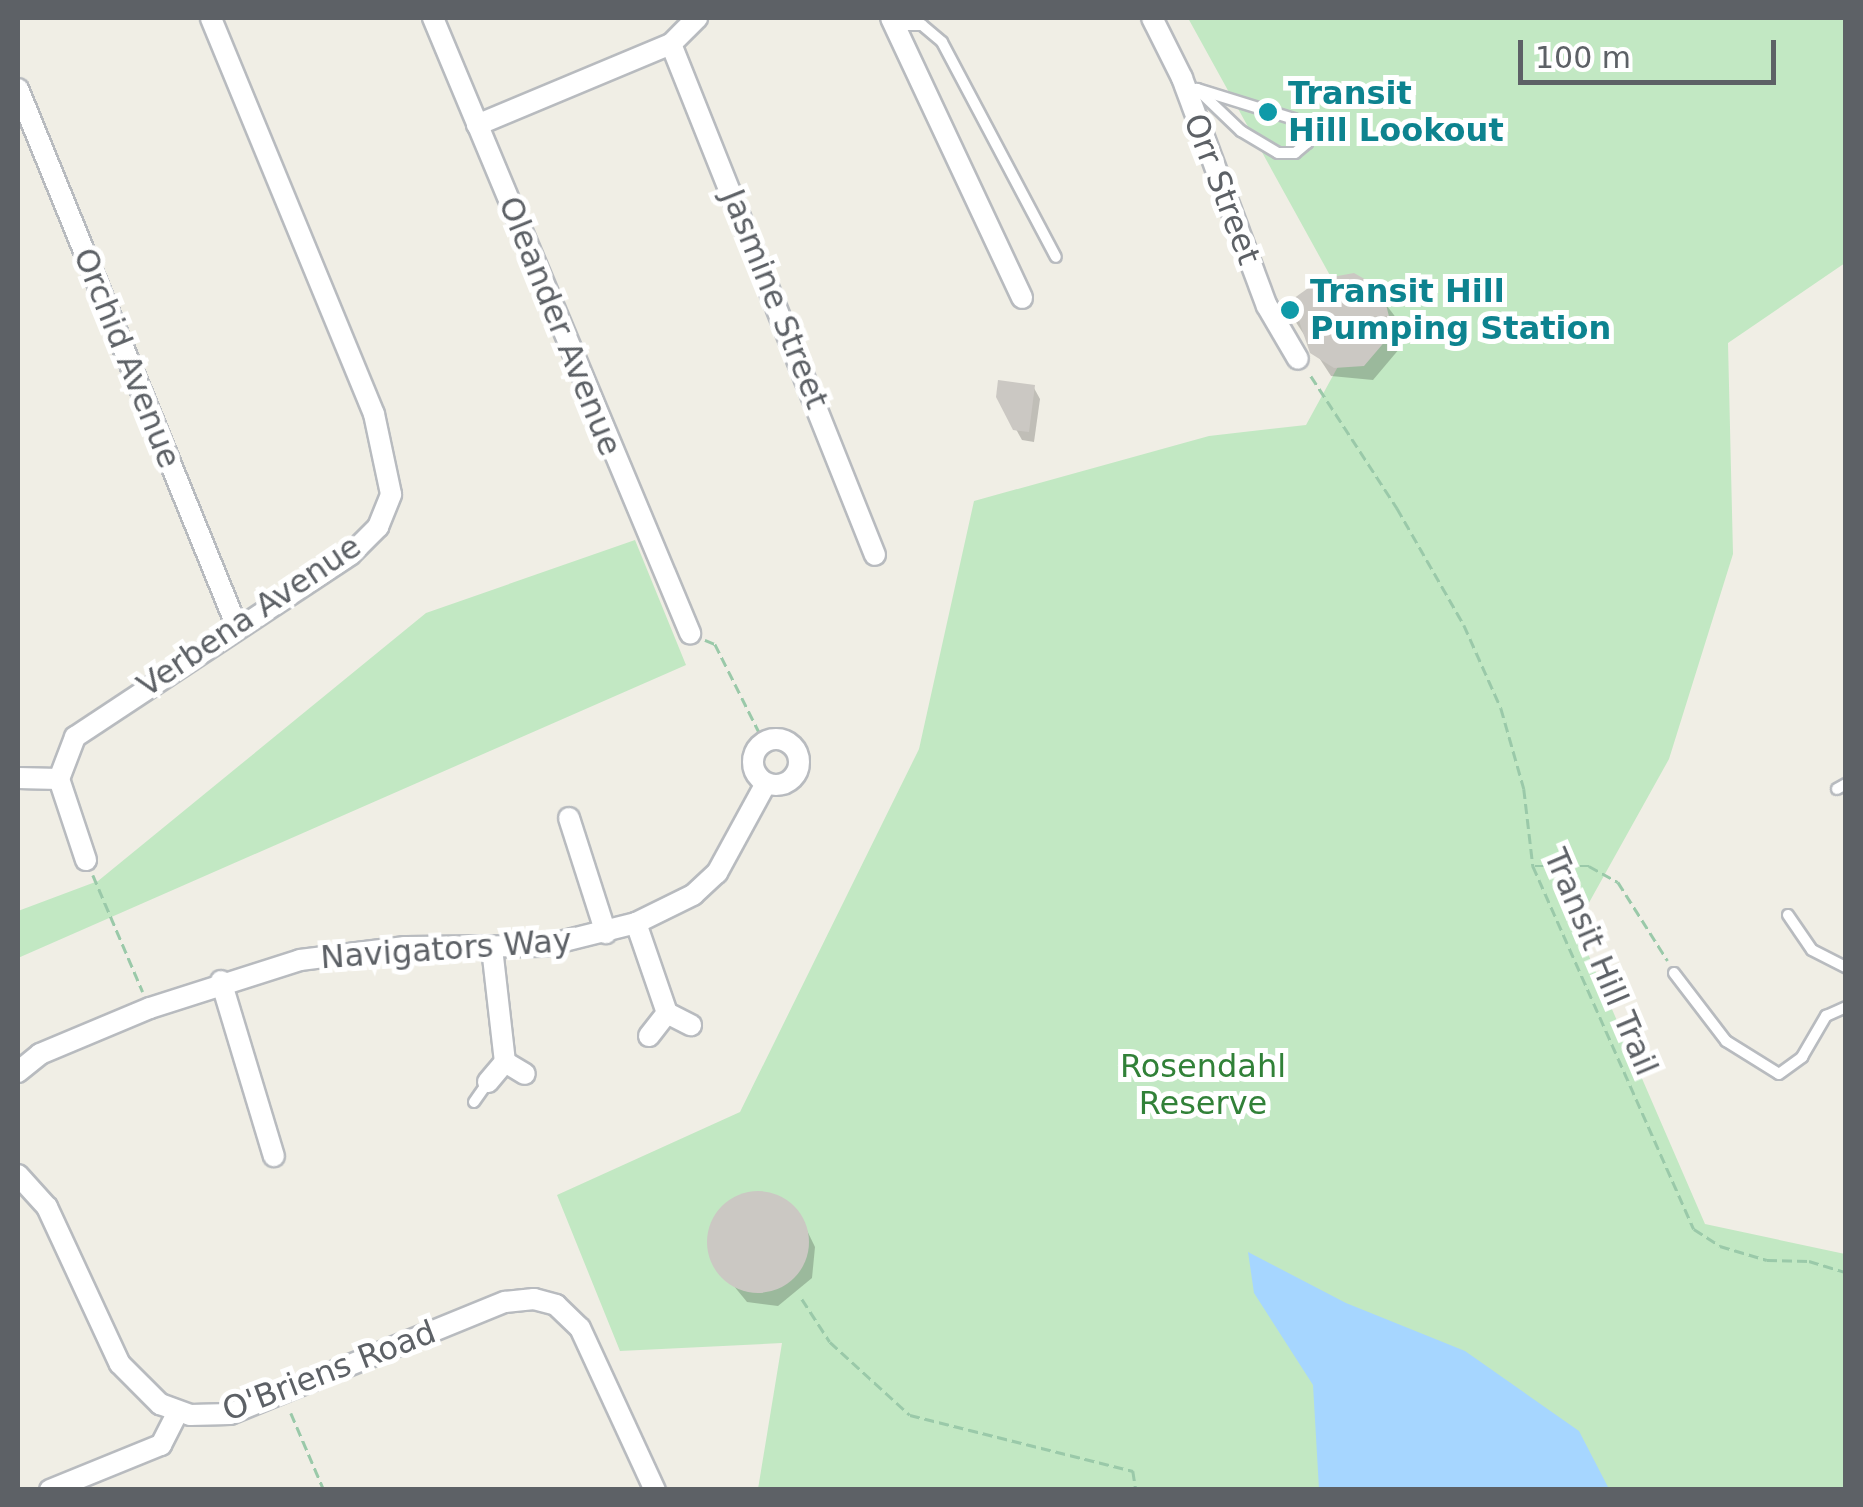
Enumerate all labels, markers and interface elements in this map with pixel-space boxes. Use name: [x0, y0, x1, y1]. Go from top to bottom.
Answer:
scale bar: [1523, 20, 1780, 82]
text: 100 m: [1535, 40, 1631, 75]
place label: Transit Hill Lookout: [1288, 75, 1504, 150]
marker: Transit Hill Lookout: [1257, 101, 1279, 123]
street label: Orr Street: [1176, 108, 1268, 270]
street label: Jasmine Street: [714, 184, 836, 414]
street label: Oleander Avenue: [491, 191, 629, 461]
street label: Orchid Avenue: [65, 242, 189, 474]
place label: Transit Hill Pumping Station: [1310, 273, 1611, 348]
marker: Transit Hill Pumping Station: [1279, 299, 1301, 321]
street label: Verbena Avenue: [130, 527, 368, 705]
street label: Transit Hill Trail: [1536, 843, 1666, 1081]
street label: Navigators Way: [319, 921, 573, 977]
park label: Rosendahl Reserve: [1120, 1048, 1286, 1123]
street label: O'Briens Road: [217, 1313, 441, 1429]

